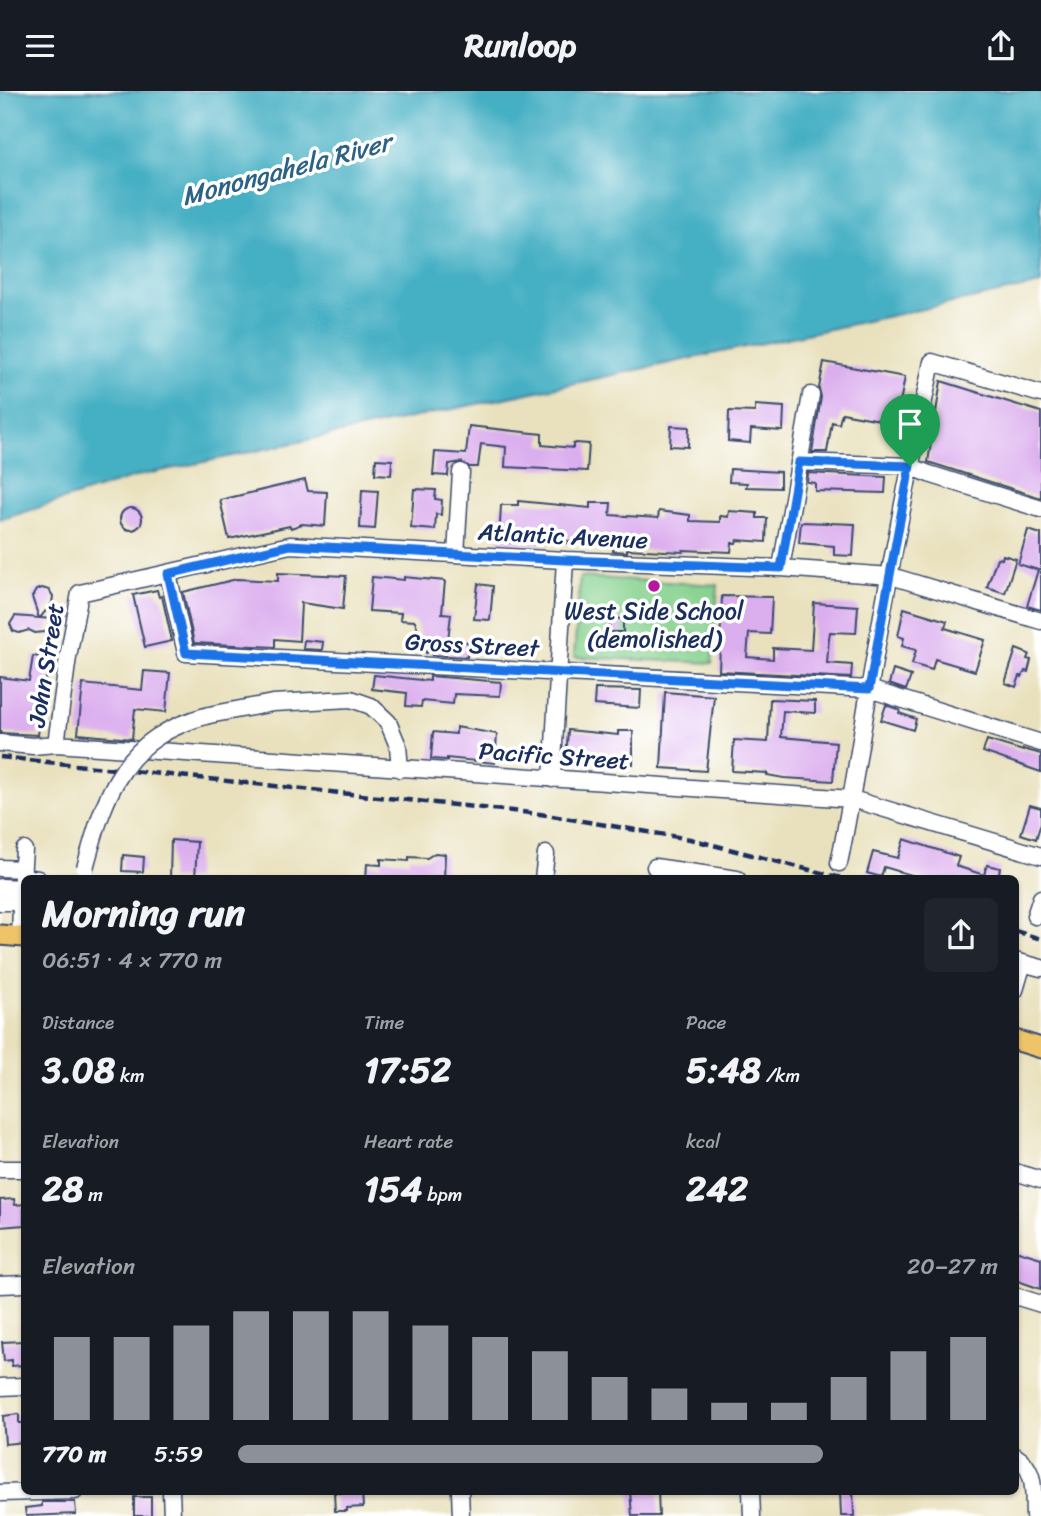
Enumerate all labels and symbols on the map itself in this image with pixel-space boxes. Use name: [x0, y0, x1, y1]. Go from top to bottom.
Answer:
water label: Monongahela River: [176, 118, 400, 219]
pin: [880, 394, 940, 466]
street label: Atlantic Avenue: [476, 511, 649, 561]
marker: West Side School (demolished): [646, 578, 662, 594]
place label: West Side School (demolished): [564, 590, 745, 660]
street label: John Street: [15, 600, 77, 731]
street label: Gross Street: [404, 621, 541, 670]
street label: Pacific Street: [477, 730, 631, 782]

